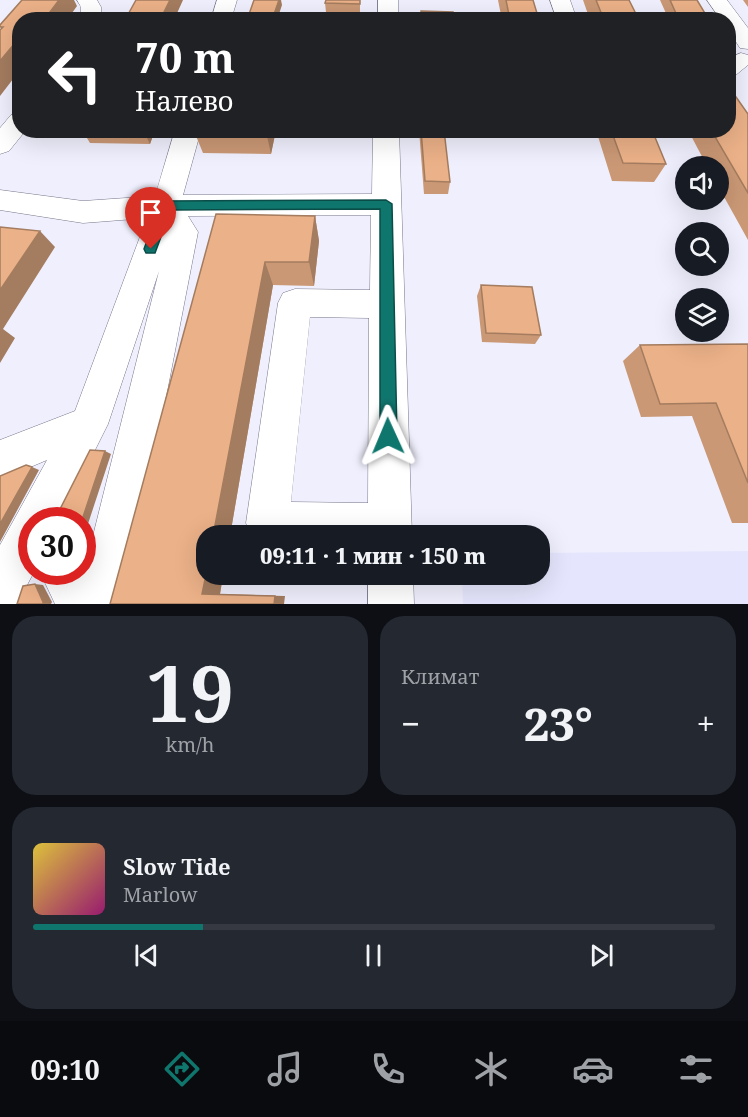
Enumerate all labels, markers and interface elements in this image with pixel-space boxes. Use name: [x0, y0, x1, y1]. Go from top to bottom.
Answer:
text: 70 m: [135, 28, 235, 85]
icon: left: [36, 36, 114, 114]
text: Налево: [135, 82, 233, 119]
map controls: [675, 156, 729, 342]
button: sound: [675, 156, 729, 210]
pin: [125, 187, 176, 249]
icon: arrive: [134, 196, 167, 229]
button: search: [675, 222, 729, 276]
button: layers: [675, 288, 729, 342]
position arrow: [356, 404, 420, 468]
speed limit sign: 30: [18, 507, 96, 585]
text: 09:11 · 1 мин · 150 m: [260, 540, 486, 570]
text: 19: [146, 639, 234, 745]
text: Климат: [401, 663, 479, 690]
text: 23°: [524, 693, 593, 754]
text: −: [401, 701, 420, 746]
text: +: [697, 701, 715, 746]
text: km/h: [165, 731, 215, 758]
text: Slow Tide: [123, 851, 231, 881]
text: Marlow: [123, 881, 197, 908]
icon: previous: [130, 939, 163, 972]
icon: pause: [357, 939, 390, 972]
icon: next: [585, 939, 618, 972]
icon: directions: [161, 1048, 203, 1090]
icon: music: [264, 1048, 306, 1090]
icon: phone: [367, 1048, 409, 1090]
icon: climate: [470, 1048, 512, 1090]
icon: car: [572, 1048, 614, 1090]
icon: filters: [675, 1048, 717, 1090]
text: 09:10: [30, 1051, 100, 1088]

